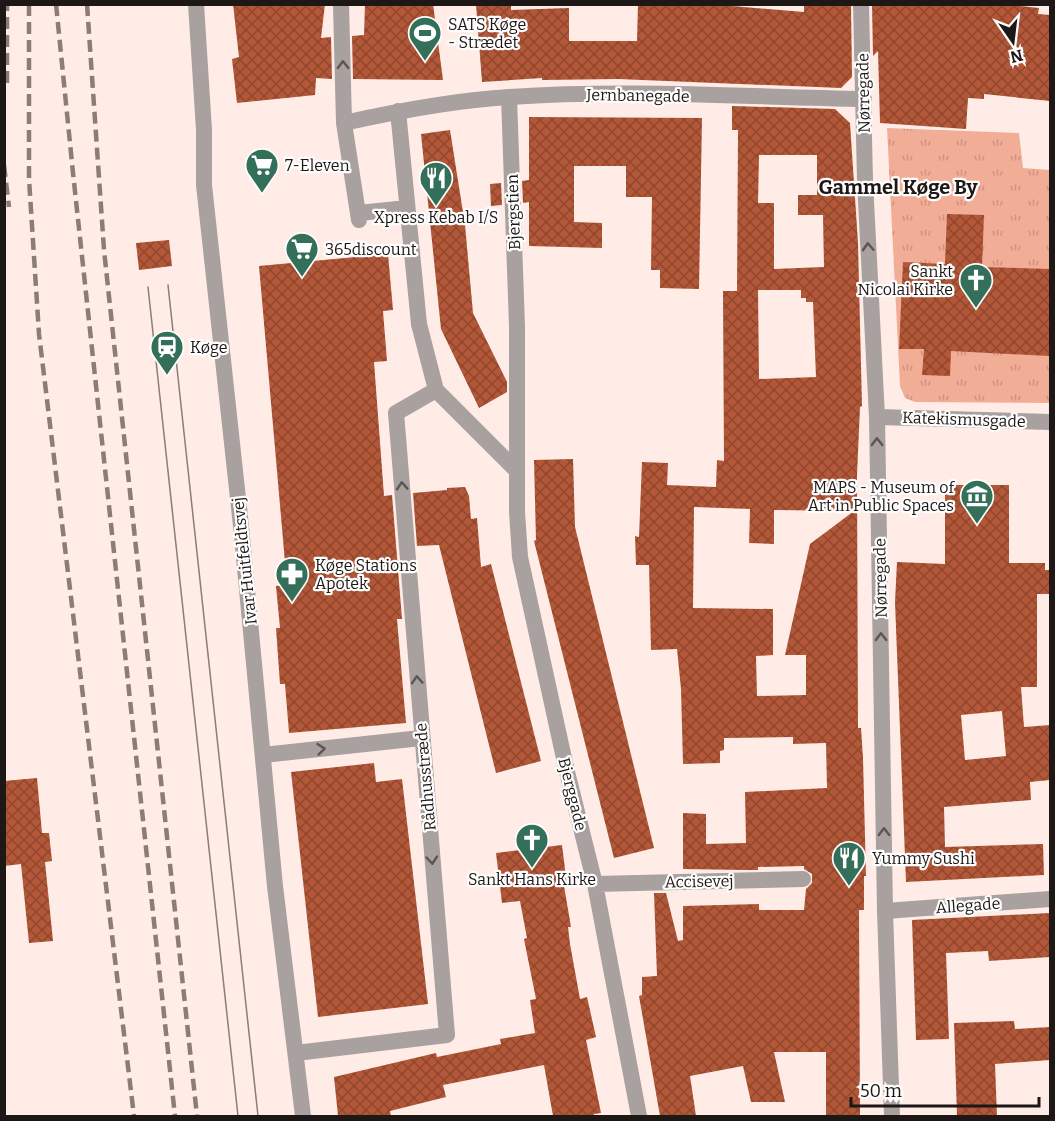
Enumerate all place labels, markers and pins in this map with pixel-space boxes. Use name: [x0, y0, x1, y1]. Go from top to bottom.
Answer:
sports icon: SATS Køge - Strædet: [407, 15, 443, 62]
place label: SATS Køge - Strædet: [448, 15, 526, 52]
supermarket icon: 7-Eleven: [244, 147, 280, 194]
place label: 7-Eleven: [285, 156, 350, 175]
restaurant icon: Xpress Kebab I/S: [418, 160, 454, 207]
place label: Xpress Kebab I/S: [374, 208, 498, 227]
supermarket icon: 365discount: [284, 231, 320, 278]
place label: 365discount: [325, 240, 417, 259]
place label: Sankt Nicolai Kirke: [857, 262, 953, 299]
church icon: Sankt Nicolai Kirke: [958, 262, 994, 309]
station icon: Køge: [149, 329, 185, 376]
place label: Køge: [190, 338, 227, 357]
place label: MAPS - Museum of Art in Public Spaces: [808, 478, 955, 515]
museum icon: MAPS - Museum of Art in Public Spaces: [959, 478, 995, 525]
pharmacy icon: Køge Stations Apotek: [274, 556, 310, 603]
place label: Køge Stations Apotek: [315, 556, 417, 593]
church icon: Sankt Hans Kirke: [514, 822, 550, 869]
restaurant icon: Yummy Sushi: [831, 840, 867, 887]
place label: Yummy Sushi: [872, 849, 975, 868]
place label: Sankt Hans Kirke: [468, 870, 596, 889]

